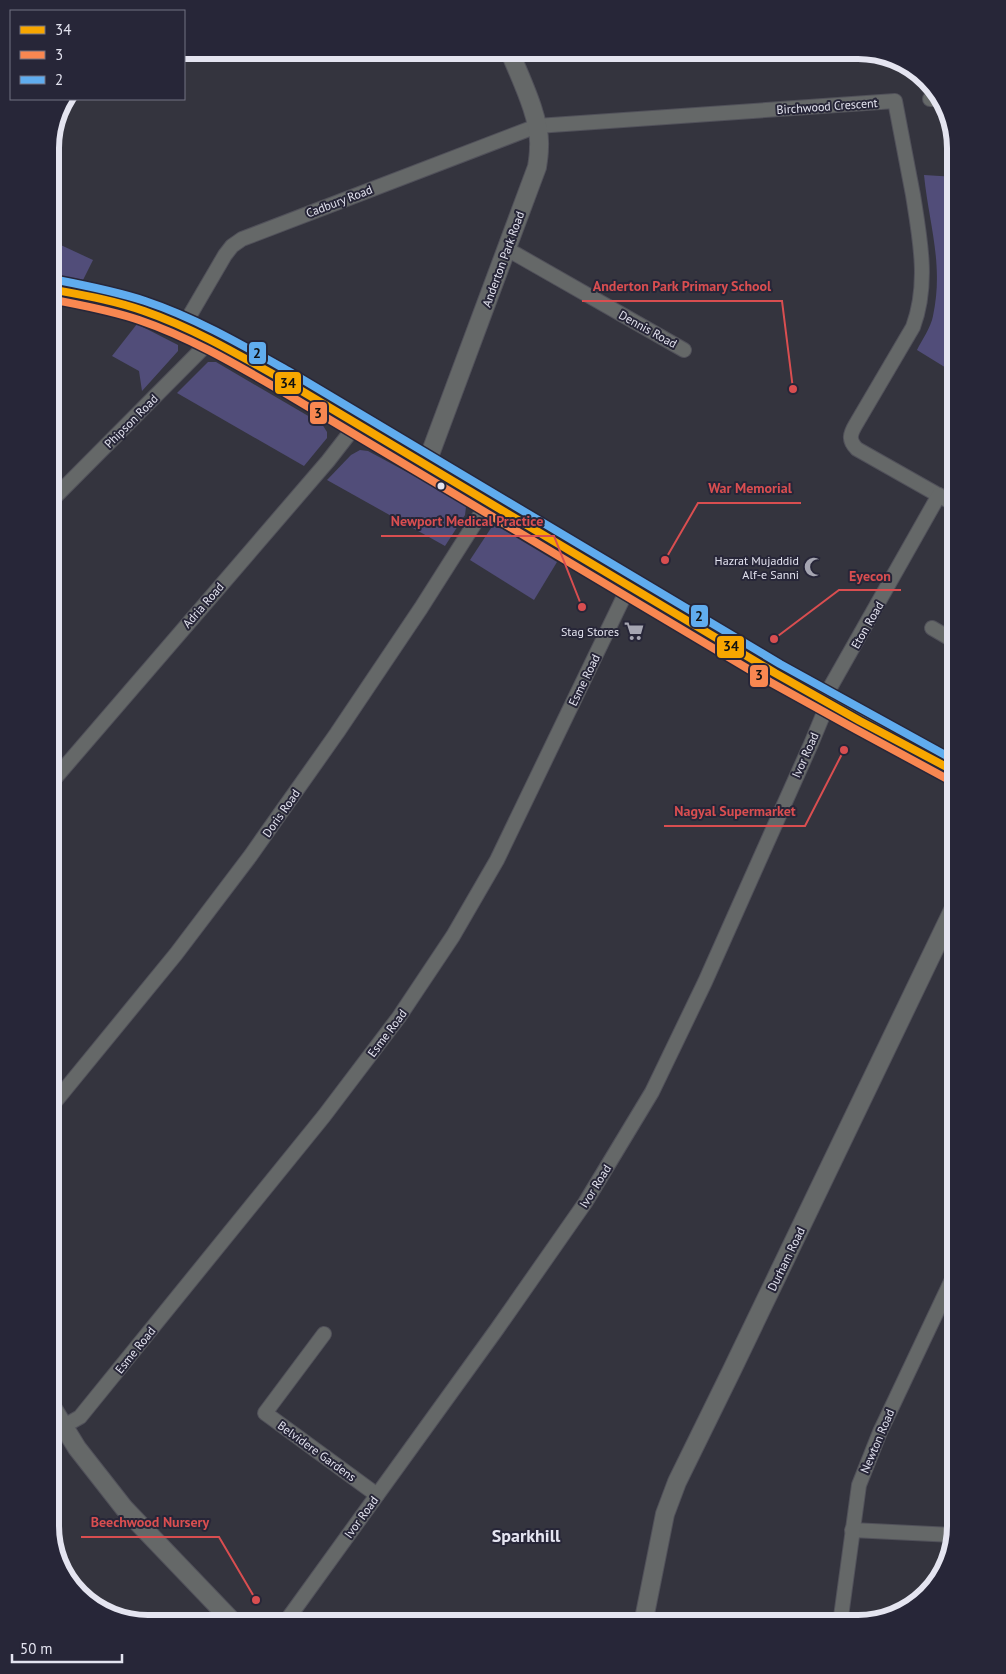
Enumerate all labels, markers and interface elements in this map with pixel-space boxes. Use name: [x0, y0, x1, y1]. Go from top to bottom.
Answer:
legend: [10, 10, 185, 100]
text: 34: [55, 20, 71, 39]
text: 3: [55, 45, 63, 64]
text: 2: [55, 70, 63, 89]
street label: Birchwood Crescent: [776, 95, 878, 117]
street label: Cadbury Road: [304, 181, 374, 221]
street label: Anderton Park Road: [479, 209, 527, 309]
callout: Anderton Park Primary School: [582, 272, 782, 301]
text: Anderton Park Primary School: [593, 277, 772, 295]
street label: Dennis Road: [616, 307, 680, 351]
line badge: 2: [248, 341, 267, 365]
text: 2: [253, 344, 261, 362]
line badge: 34: [274, 371, 302, 395]
text: 34: [280, 374, 296, 392]
street label: Phipson Road: [101, 391, 161, 451]
line badge: 3: [309, 401, 328, 425]
text: 3: [314, 404, 322, 422]
callout: War Memorial: [698, 474, 801, 503]
text: War Memorial: [708, 479, 793, 497]
unlabelled marker: [436, 481, 446, 491]
callout: Newport Medical Practice: [381, 507, 554, 536]
text: Newport Medical Practice: [391, 512, 543, 530]
place label: Hazrat Mujaddid Alf-e Sanni: [715, 553, 799, 582]
mosque icon: Hazrat Mujaddid Alf-e Sanni: [803, 556, 825, 578]
callout: Eyecon: [839, 561, 901, 590]
text: Eyecon: [849, 567, 891, 585]
street label: Adria Road: [179, 579, 227, 631]
street label: Eton Road: [848, 599, 886, 651]
line badge: 2: [690, 604, 709, 628]
text: 2: [695, 607, 703, 625]
supermarket icon: Stag Stores: [623, 620, 645, 642]
place label: Stag Stores: [561, 624, 619, 639]
line badge: 34: [716, 635, 745, 659]
text: 34: [723, 637, 739, 655]
street label: Esme Road: [565, 652, 603, 708]
line badge: 3: [749, 664, 769, 688]
text: 3: [755, 666, 763, 684]
street label: Ivor Road: [788, 730, 822, 780]
street label: Doris Road: [259, 786, 303, 840]
callout: Nagyal Supermarket: [664, 797, 805, 826]
text: Nagyal Supermarket: [674, 802, 796, 820]
street label: Esme Road: [364, 1006, 410, 1060]
street label: Ivor Road: [576, 1162, 614, 1210]
street label: Durham Road: [764, 1225, 808, 1293]
street label: Esme Road: [112, 1324, 158, 1376]
street label: Newton Road: [857, 1407, 897, 1475]
street label: Belvidere Gardens: [275, 1418, 359, 1484]
street label: Ivor Road: [341, 1493, 381, 1541]
callout: Beechwood Nursery: [81, 1508, 219, 1537]
text: Beechwood Nursery: [91, 1513, 210, 1531]
district label: Sparkhill: [492, 1524, 561, 1547]
scale bar: [12, 1632, 122, 1664]
text: 50 m: [20, 1639, 53, 1658]

